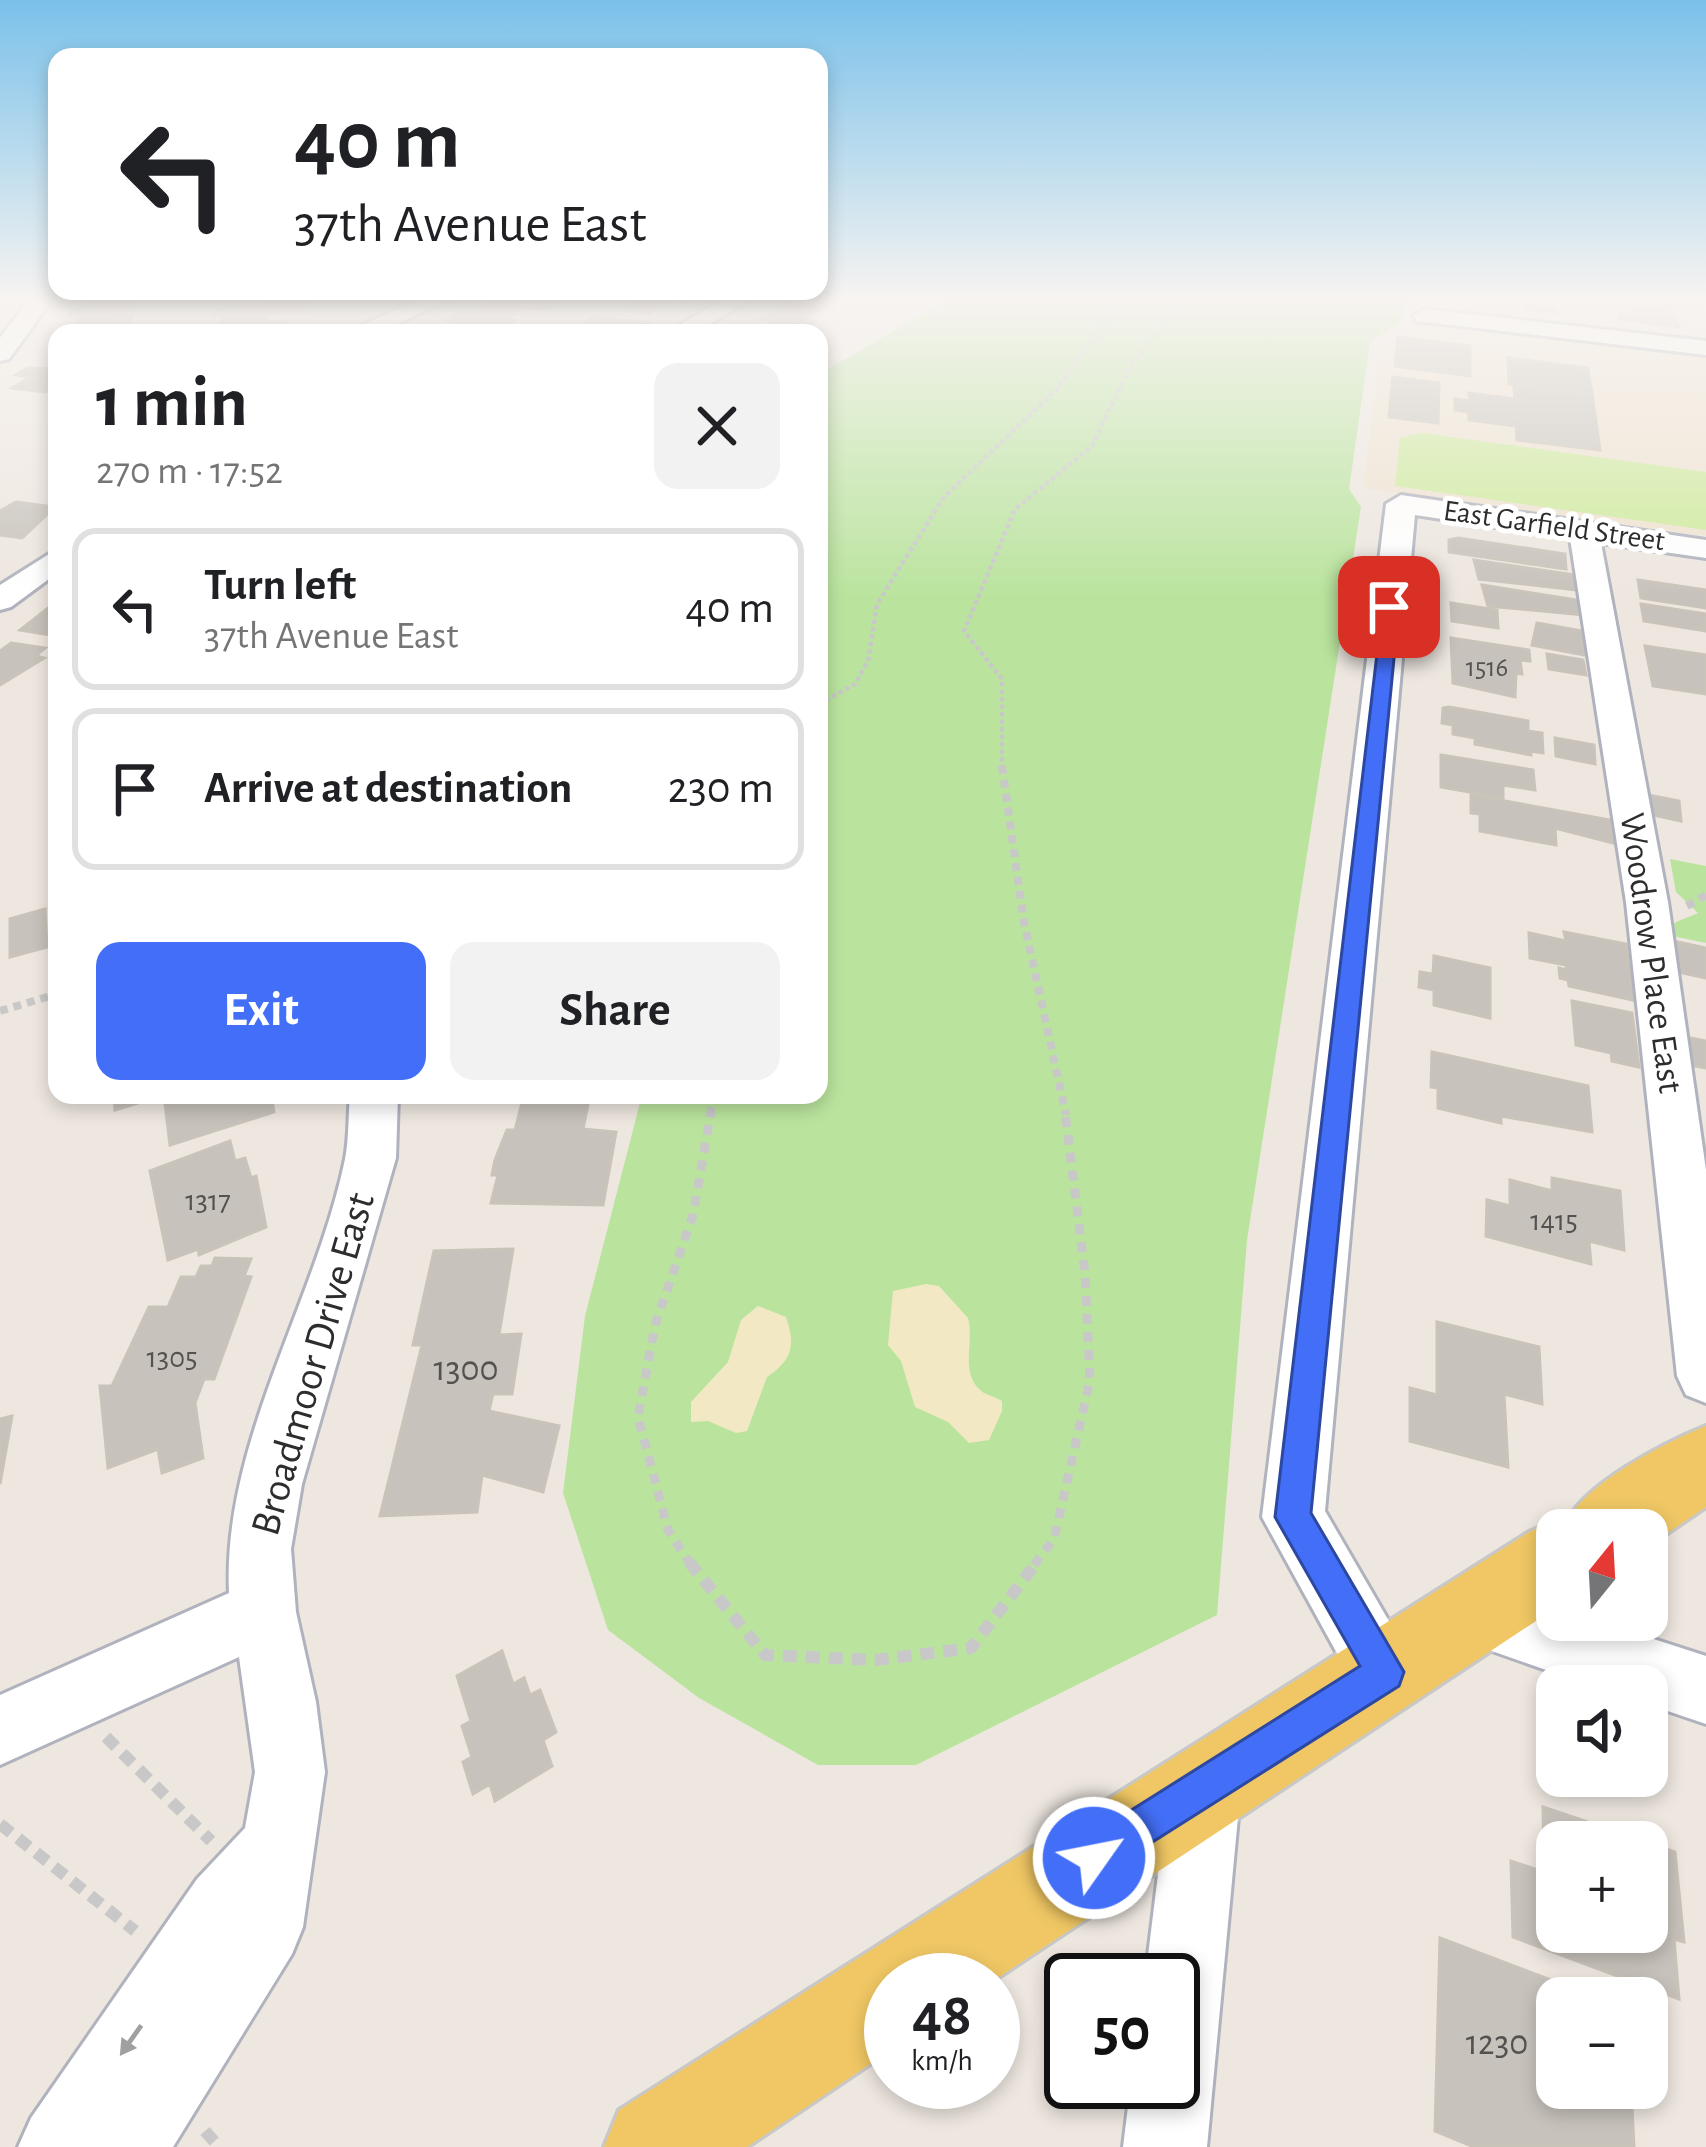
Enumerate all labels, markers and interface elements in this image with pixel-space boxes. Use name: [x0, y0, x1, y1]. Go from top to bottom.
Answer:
icon: left: [96, 96, 252, 252]
text: 40 m: [294, 100, 461, 184]
text: 37th Avenue East: [294, 198, 646, 252]
button: close: [654, 363, 780, 489]
text: 1 min: [96, 367, 248, 439]
text: 270 m · 17:52: [96, 452, 283, 491]
street label: East Garfield Street: [1441, 496, 1667, 556]
pin: [1338, 556, 1440, 658]
text: Turn left: [204, 563, 356, 608]
icon: arrive: [1356, 574, 1422, 640]
icon: left: [102, 576, 168, 642]
text: 40 m: [685, 586, 774, 631]
text: 37th Avenue East: [204, 617, 459, 656]
house number: 1516: [1466, 654, 1508, 681]
icon: arrive: [102, 756, 168, 822]
text: Arrive at destination: [204, 766, 572, 811]
text: 230 m: [668, 766, 774, 811]
street label: Woodrow Place East: [1614, 811, 1689, 1096]
button: Exit: [96, 942, 426, 1080]
button: Share: [450, 942, 780, 1080]
house number: 1317: [185, 1186, 231, 1216]
street label: Broadmoor Drive East: [244, 1188, 382, 1540]
house number: 1415: [1530, 1206, 1578, 1236]
house number: 1305: [146, 1343, 198, 1373]
house number: 1300: [433, 1351, 499, 1387]
north arrow: [1536, 1509, 1668, 1641]
map controls: [1536, 1509, 1668, 2109]
button: sound: [1536, 1665, 1668, 1797]
position arrow: [1031, 1795, 1157, 1921]
button: +: [1536, 1821, 1668, 1953]
speed limit sign: 50: [1044, 1953, 1200, 2109]
button: −: [1536, 1977, 1668, 2109]
text: 48: [912, 1986, 972, 2046]
one-way arrow: [120, 2024, 143, 2056]
house number: 1230: [1466, 2025, 1528, 2061]
text: km/h: [911, 2046, 973, 2076]

